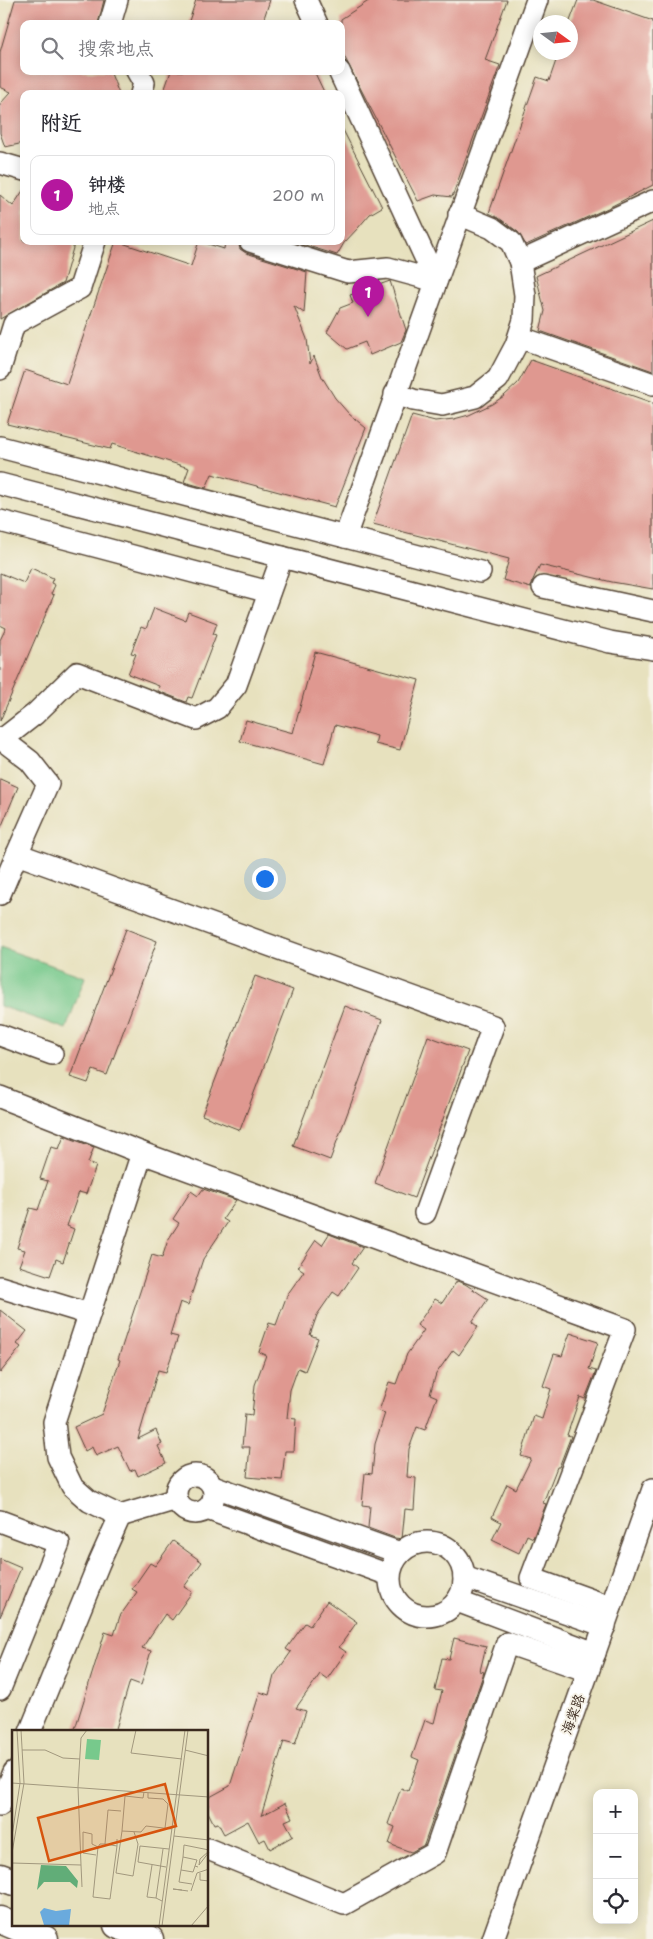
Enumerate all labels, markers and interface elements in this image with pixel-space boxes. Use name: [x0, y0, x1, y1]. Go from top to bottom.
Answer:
north arrow: [533, 15, 578, 60]
search box: [20, 20, 345, 75]
icon: search: [38, 34, 66, 62]
text: 搜索地点: [78, 36, 154, 61]
text: 附近: [40, 109, 82, 137]
text: 钟楼: [88, 172, 126, 197]
text: 1: [53, 185, 61, 206]
text: 200 m: [272, 185, 324, 206]
text: 地点: [88, 198, 120, 219]
pin: 1: [352, 276, 384, 317]
your location: [252, 866, 278, 892]
street label: 海棠路: [557, 1691, 589, 1737]
inset map: [12, 1730, 209, 1926]
map controls: [593, 1789, 638, 1924]
button: +: [593, 1789, 638, 1834]
button: −: [593, 1834, 638, 1879]
button: locate: [593, 1879, 638, 1924]

